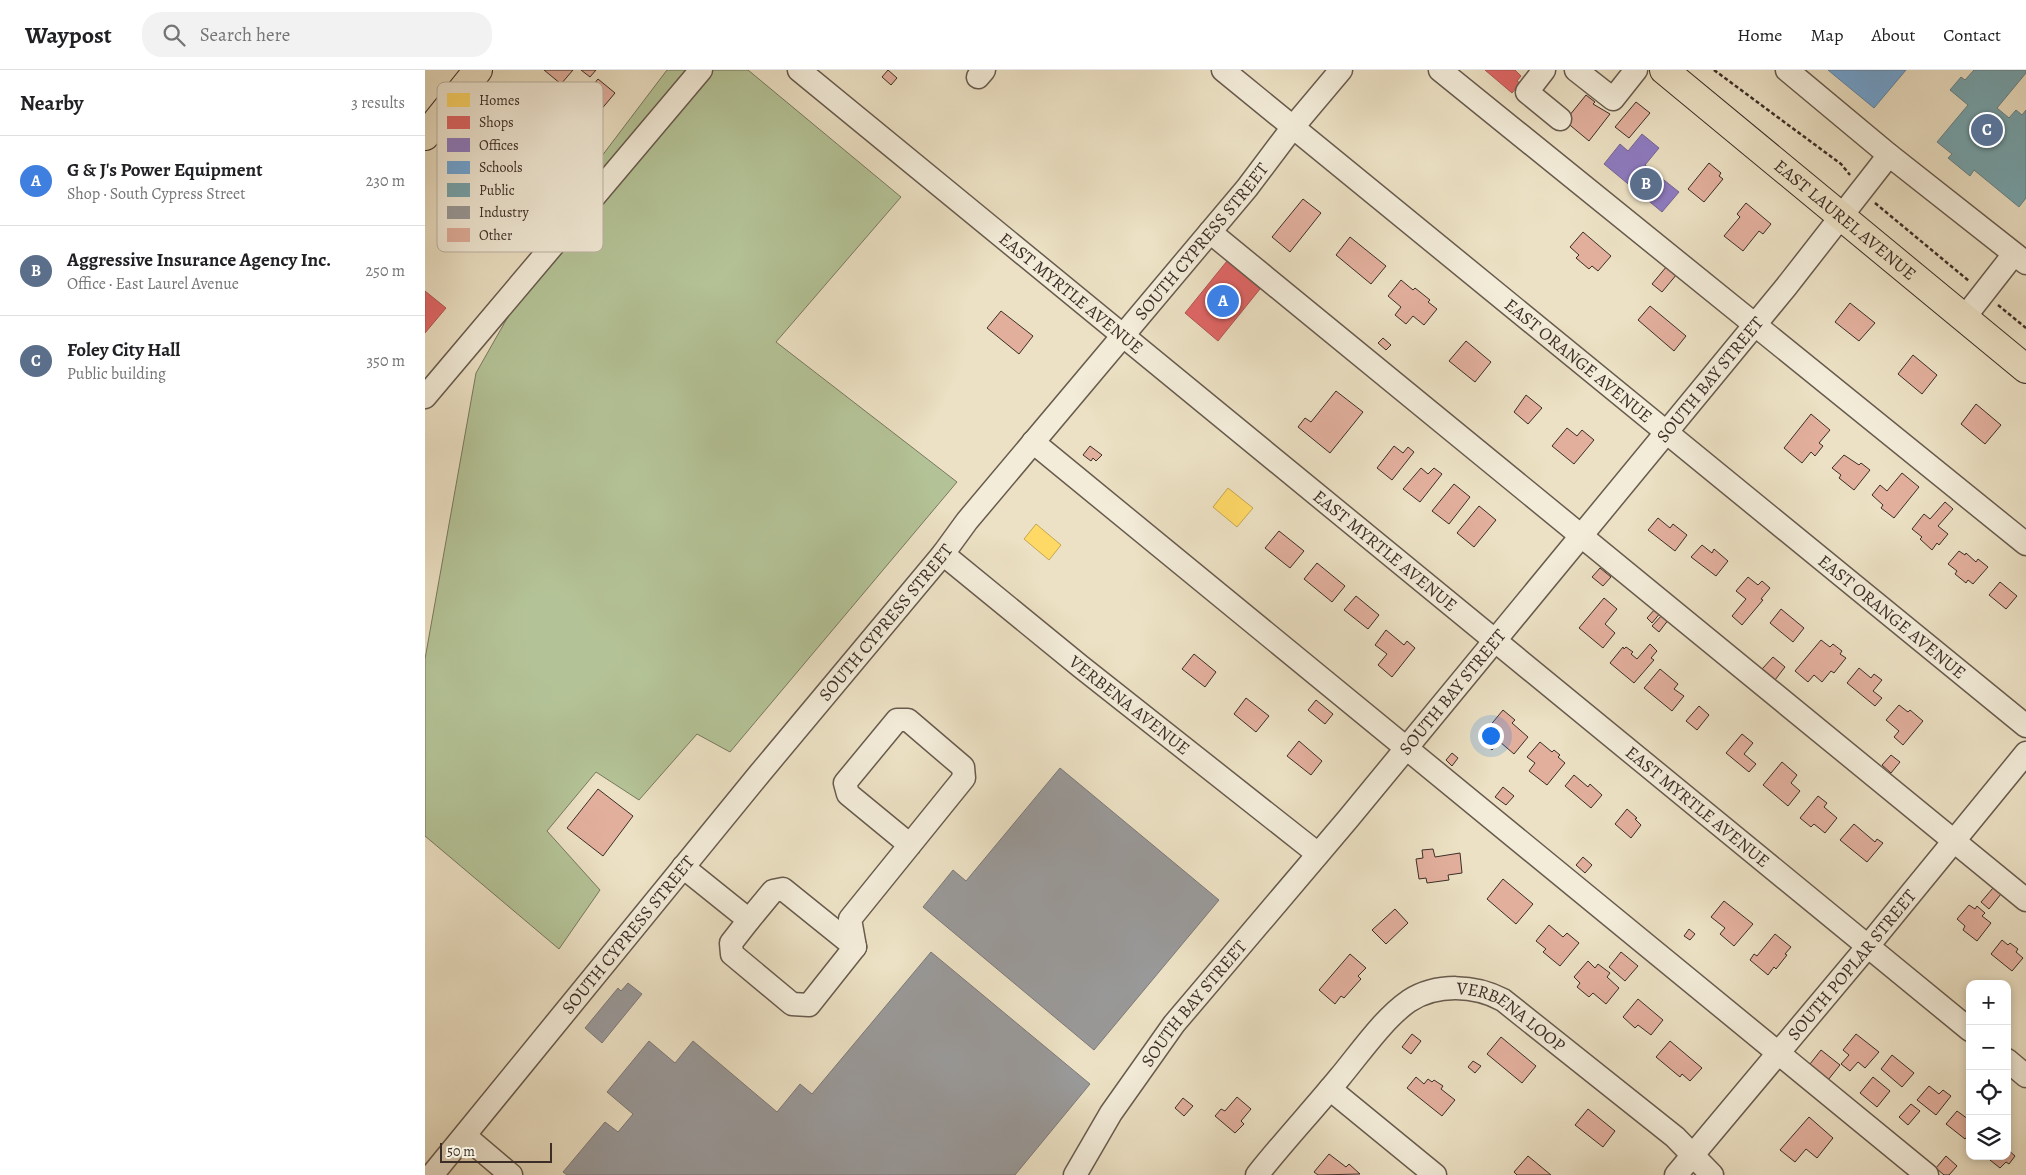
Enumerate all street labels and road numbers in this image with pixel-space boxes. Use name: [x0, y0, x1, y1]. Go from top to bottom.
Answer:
street label: EAST LAUREL AVENUE: [1769, 154, 1921, 286]
street label: SOUTH CYPRESS STREET: [1129, 158, 1274, 325]
street label: EAST MYRTLE AVENUE: [994, 227, 1148, 359]
street label: EAST ORANGE AVENUE: [1499, 293, 1658, 428]
street label: SOUTH BAY STREET: [1651, 311, 1769, 447]
street label: EAST MYRTLE AVENUE: [1308, 484, 1462, 617]
street label: SOUTH CYPRESS STREET: [813, 539, 959, 706]
street label: EAST ORANGE AVENUE: [1813, 549, 1971, 684]
street label: SOUTH BAY STREET: [1393, 624, 1512, 760]
street label: VERBENA AVENUE: [1063, 649, 1195, 760]
street label: EAST MYRTLE AVENUE: [1620, 740, 1775, 873]
street label: SOUTH CYPRESS STREET: [556, 850, 700, 1019]
street label: SOUTH POPLAR STREET: [1782, 884, 1922, 1045]
street label: SOUTH BAY STREET: [1135, 935, 1252, 1072]
street label: VERBENA LOOP: [1455, 976, 1571, 1057]

